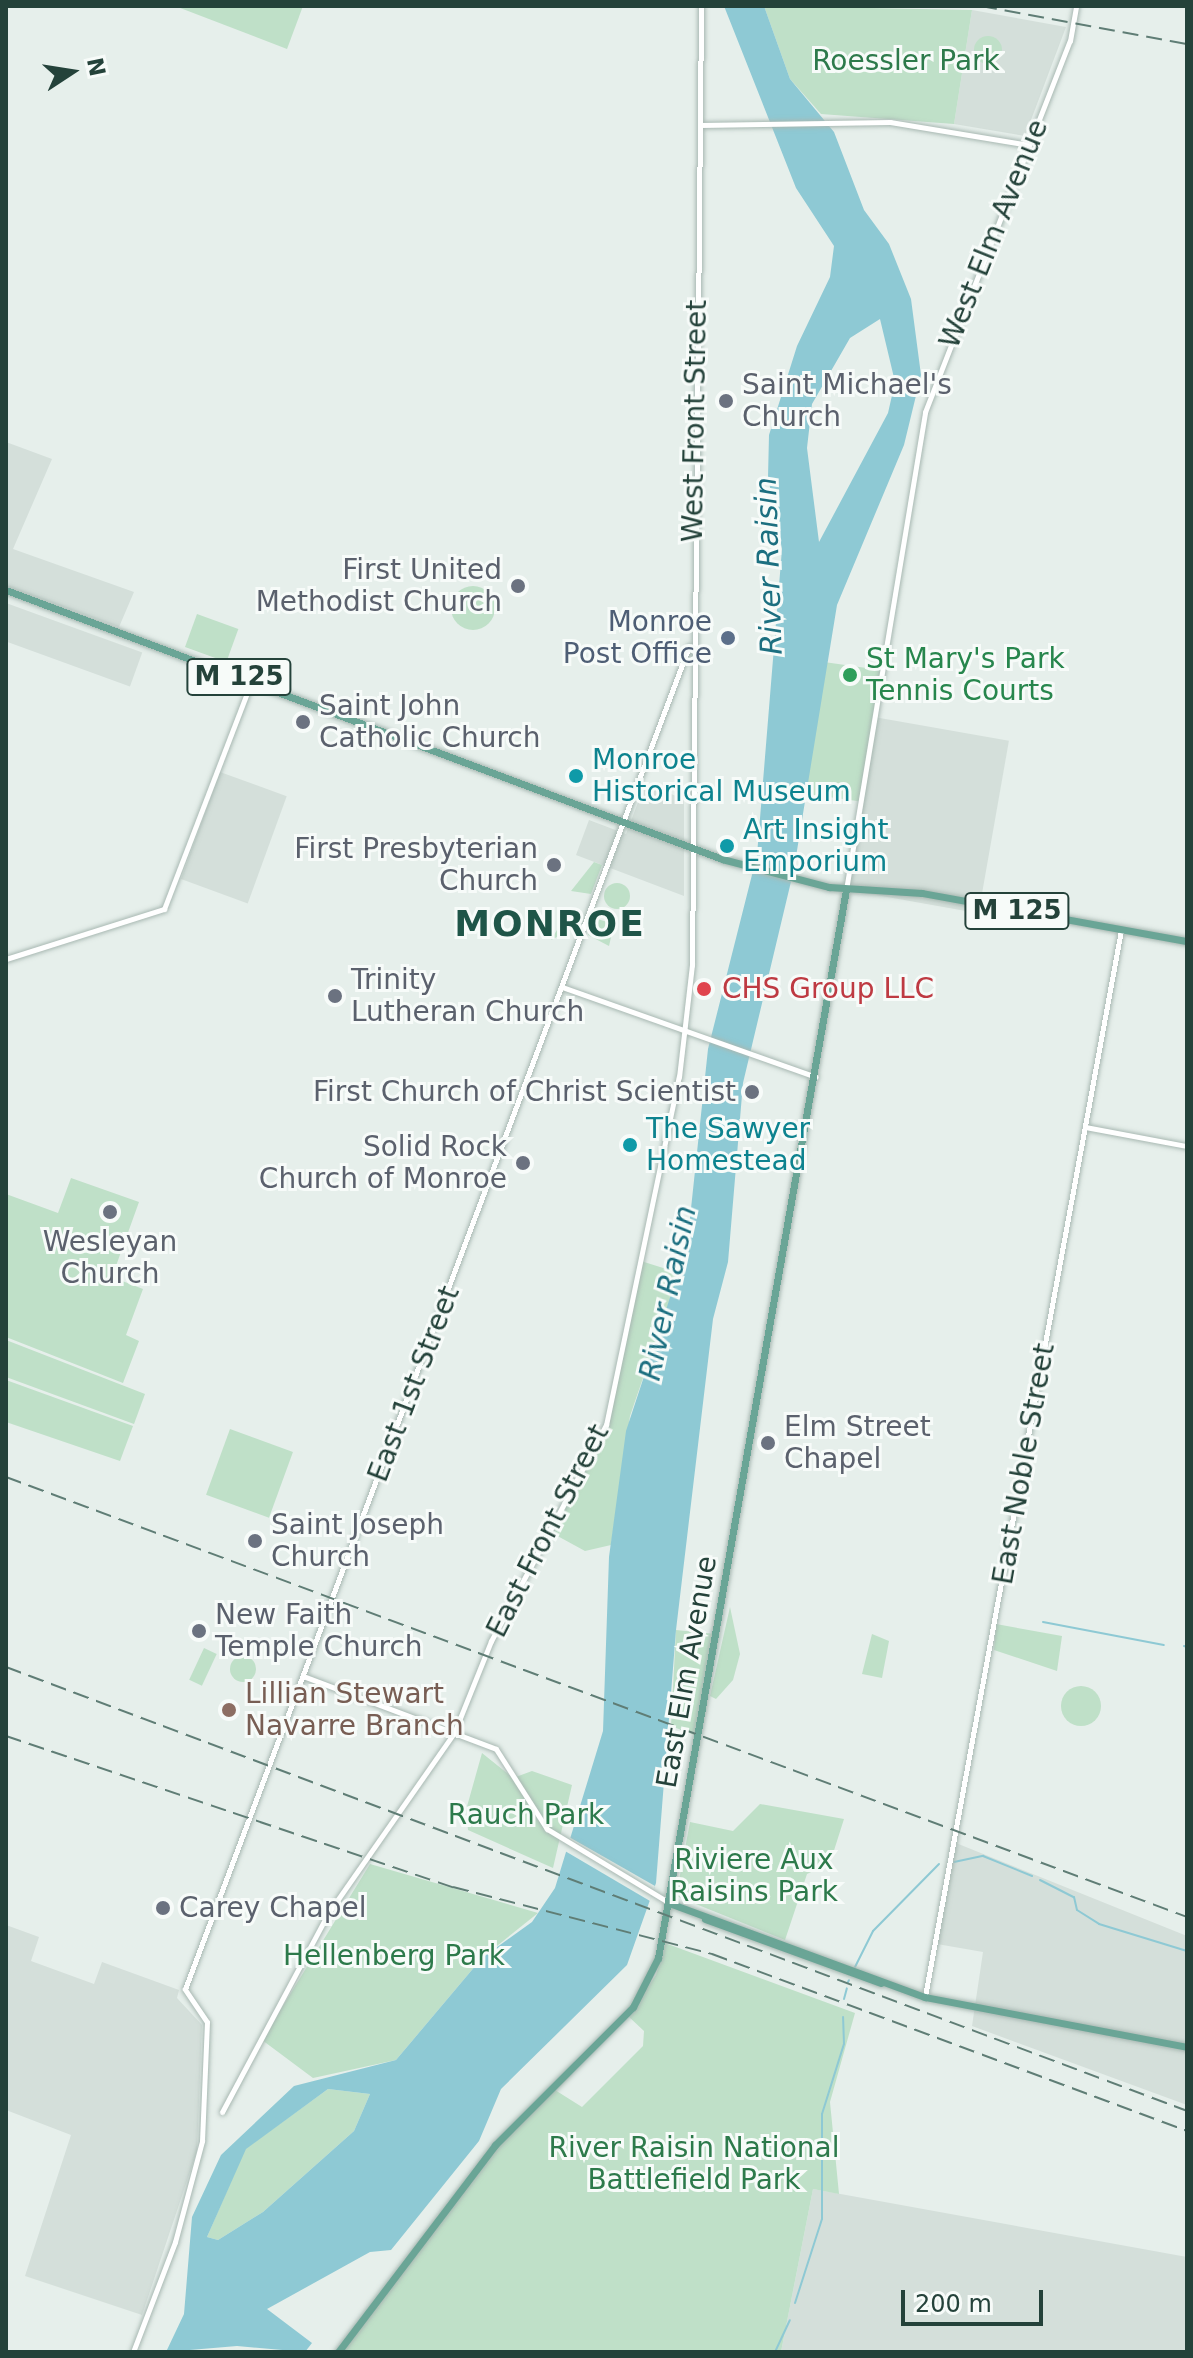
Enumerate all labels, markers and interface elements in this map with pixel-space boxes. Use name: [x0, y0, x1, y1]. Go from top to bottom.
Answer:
north arrow: [32, 32, 112, 112]
park label: Roessler Park: [812, 44, 1000, 78]
text: N: [82, 55, 110, 79]
street label: West Elm Avenue: [933, 115, 1055, 353]
street label: West Front Street: [676, 299, 714, 543]
place label: Saint Michael's Church: [742, 368, 952, 434]
marker: Saint Michael's Church: [717, 392, 735, 410]
water label: River Raisin: [748, 477, 790, 655]
place label: First United Methodist Church: [256, 553, 502, 619]
marker: First United Methodist Church: [509, 577, 527, 595]
place label: Monroe Post Office: [563, 605, 712, 671]
marker: Monroe Post Office: [719, 629, 737, 647]
place label: St Mary's Park Tennis Courts: [866, 642, 1065, 708]
road number: M 125: [185, 655, 293, 699]
marker: St Mary's Park Tennis Courts: [841, 666, 859, 684]
place label: Saint John Catholic Church: [319, 689, 540, 755]
marker: Saint John Catholic Church: [294, 713, 312, 731]
place label: Monroe Historical Museum: [592, 743, 851, 809]
marker: Monroe Historical Museum: [567, 767, 585, 785]
place label: Art Insight Emporium: [743, 813, 888, 879]
place label: First Presbyterian Church: [294, 832, 538, 898]
marker: Art Insight Emporium: [718, 837, 736, 855]
marker: First Presbyterian Church: [545, 856, 563, 874]
road number: M 125: [963, 889, 1071, 933]
district label: MONROE: [454, 902, 646, 946]
place label: Trinity Lutheran Church: [351, 963, 584, 1029]
place label: CHS Group LLC: [722, 972, 934, 1006]
marker: CHS Group LLC: [693, 978, 715, 1000]
marker: Trinity Lutheran Church: [326, 987, 344, 1005]
place label: First Church of Christ Scientist: [313, 1075, 736, 1109]
marker: First Church of Christ Scientist: [743, 1083, 761, 1101]
place label: The Sawyer Homestead: [646, 1112, 810, 1178]
place label: Solid Rock Church of Monroe: [259, 1130, 507, 1196]
marker: The Sawyer Homestead: [621, 1136, 639, 1154]
marker: Solid Rock Church of Monroe: [514, 1154, 532, 1172]
water label: River Raisin: [632, 1202, 704, 1384]
marker: Wesleyan Church: [101, 1203, 119, 1221]
place label: Wesleyan Church: [43, 1225, 177, 1291]
street label: East 1st Street: [361, 1282, 467, 1486]
street label: East Noble Street: [986, 1341, 1062, 1587]
place label: Elm Street Chapel: [784, 1410, 931, 1476]
street label: East Front Street: [480, 1419, 616, 1643]
marker: Elm Street Chapel: [759, 1434, 777, 1452]
place label: Saint Joseph Church: [271, 1508, 444, 1574]
marker: Saint Joseph Church: [246, 1532, 264, 1550]
street label: East Elm Avenue: [650, 1553, 724, 1791]
place label: New Faith Temple Church: [215, 1598, 423, 1664]
marker: New Faith Temple Church: [190, 1622, 208, 1640]
place label: Lillian Stewart Navarre Branch: [245, 1677, 464, 1743]
marker: Lillian Stewart Navarre Branch: [220, 1701, 238, 1719]
park label: Rauch Park: [448, 1798, 604, 1832]
park label: Riviere Aux Raisins Park: [670, 1843, 838, 1909]
place label: Carey Chapel: [179, 1891, 367, 1925]
marker: Carey Chapel: [154, 1899, 172, 1917]
park label: Hellenberg Park: [283, 1939, 505, 1973]
park label: River Raisin National Battlefield Park: [549, 2131, 839, 2197]
scale bar: [905, 2274, 1047, 2324]
text: 200 m: [915, 2290, 992, 2318]

